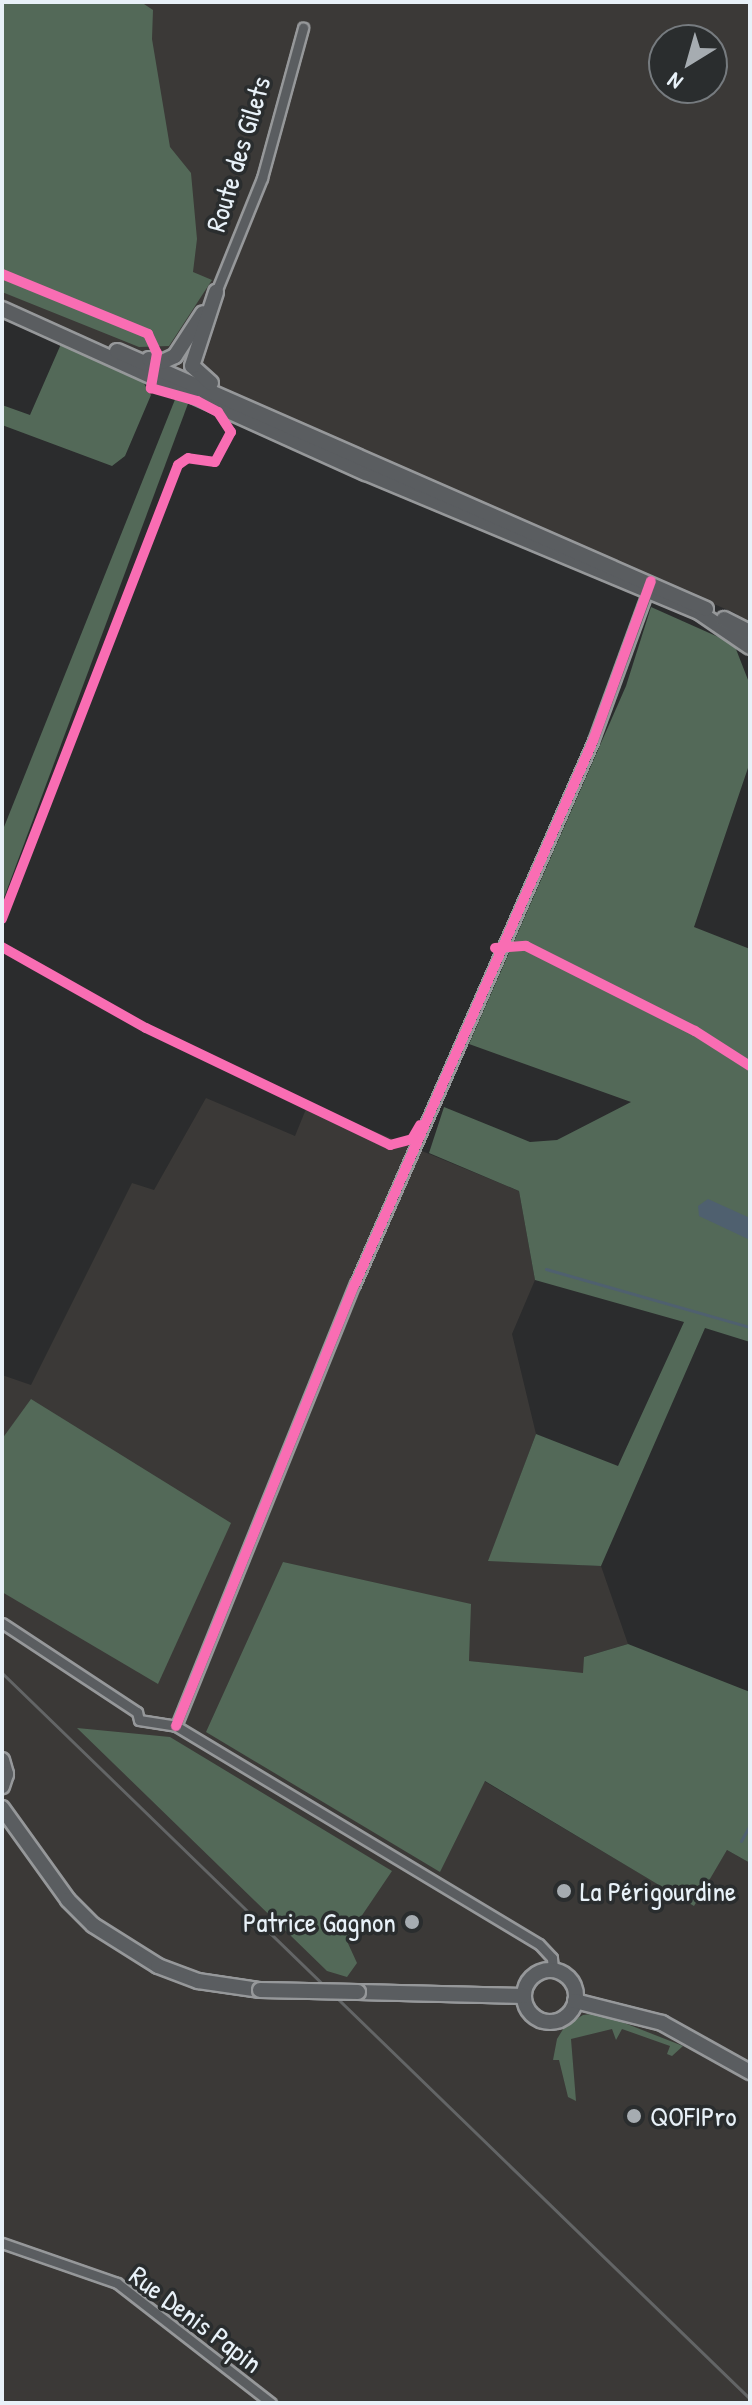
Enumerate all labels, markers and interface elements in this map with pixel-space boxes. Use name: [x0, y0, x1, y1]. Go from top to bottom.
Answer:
north arrow: [648, 24, 728, 104]
text: N: [661, 66, 688, 97]
street label: Route des Gilets: [198, 72, 278, 236]
place label: La Périgourdine: [580, 1874, 736, 1908]
marker: La Périgourdine: [555, 1882, 573, 1900]
place label: Patrice Gagnon: [243, 1905, 396, 1939]
marker: Patrice Gagnon: [403, 1913, 421, 1931]
place label: QOFIPro: [650, 2099, 737, 2133]
marker: QOFIPro: [625, 2107, 643, 2125]
street label: Rue Denis Papin: [123, 2258, 269, 2380]

